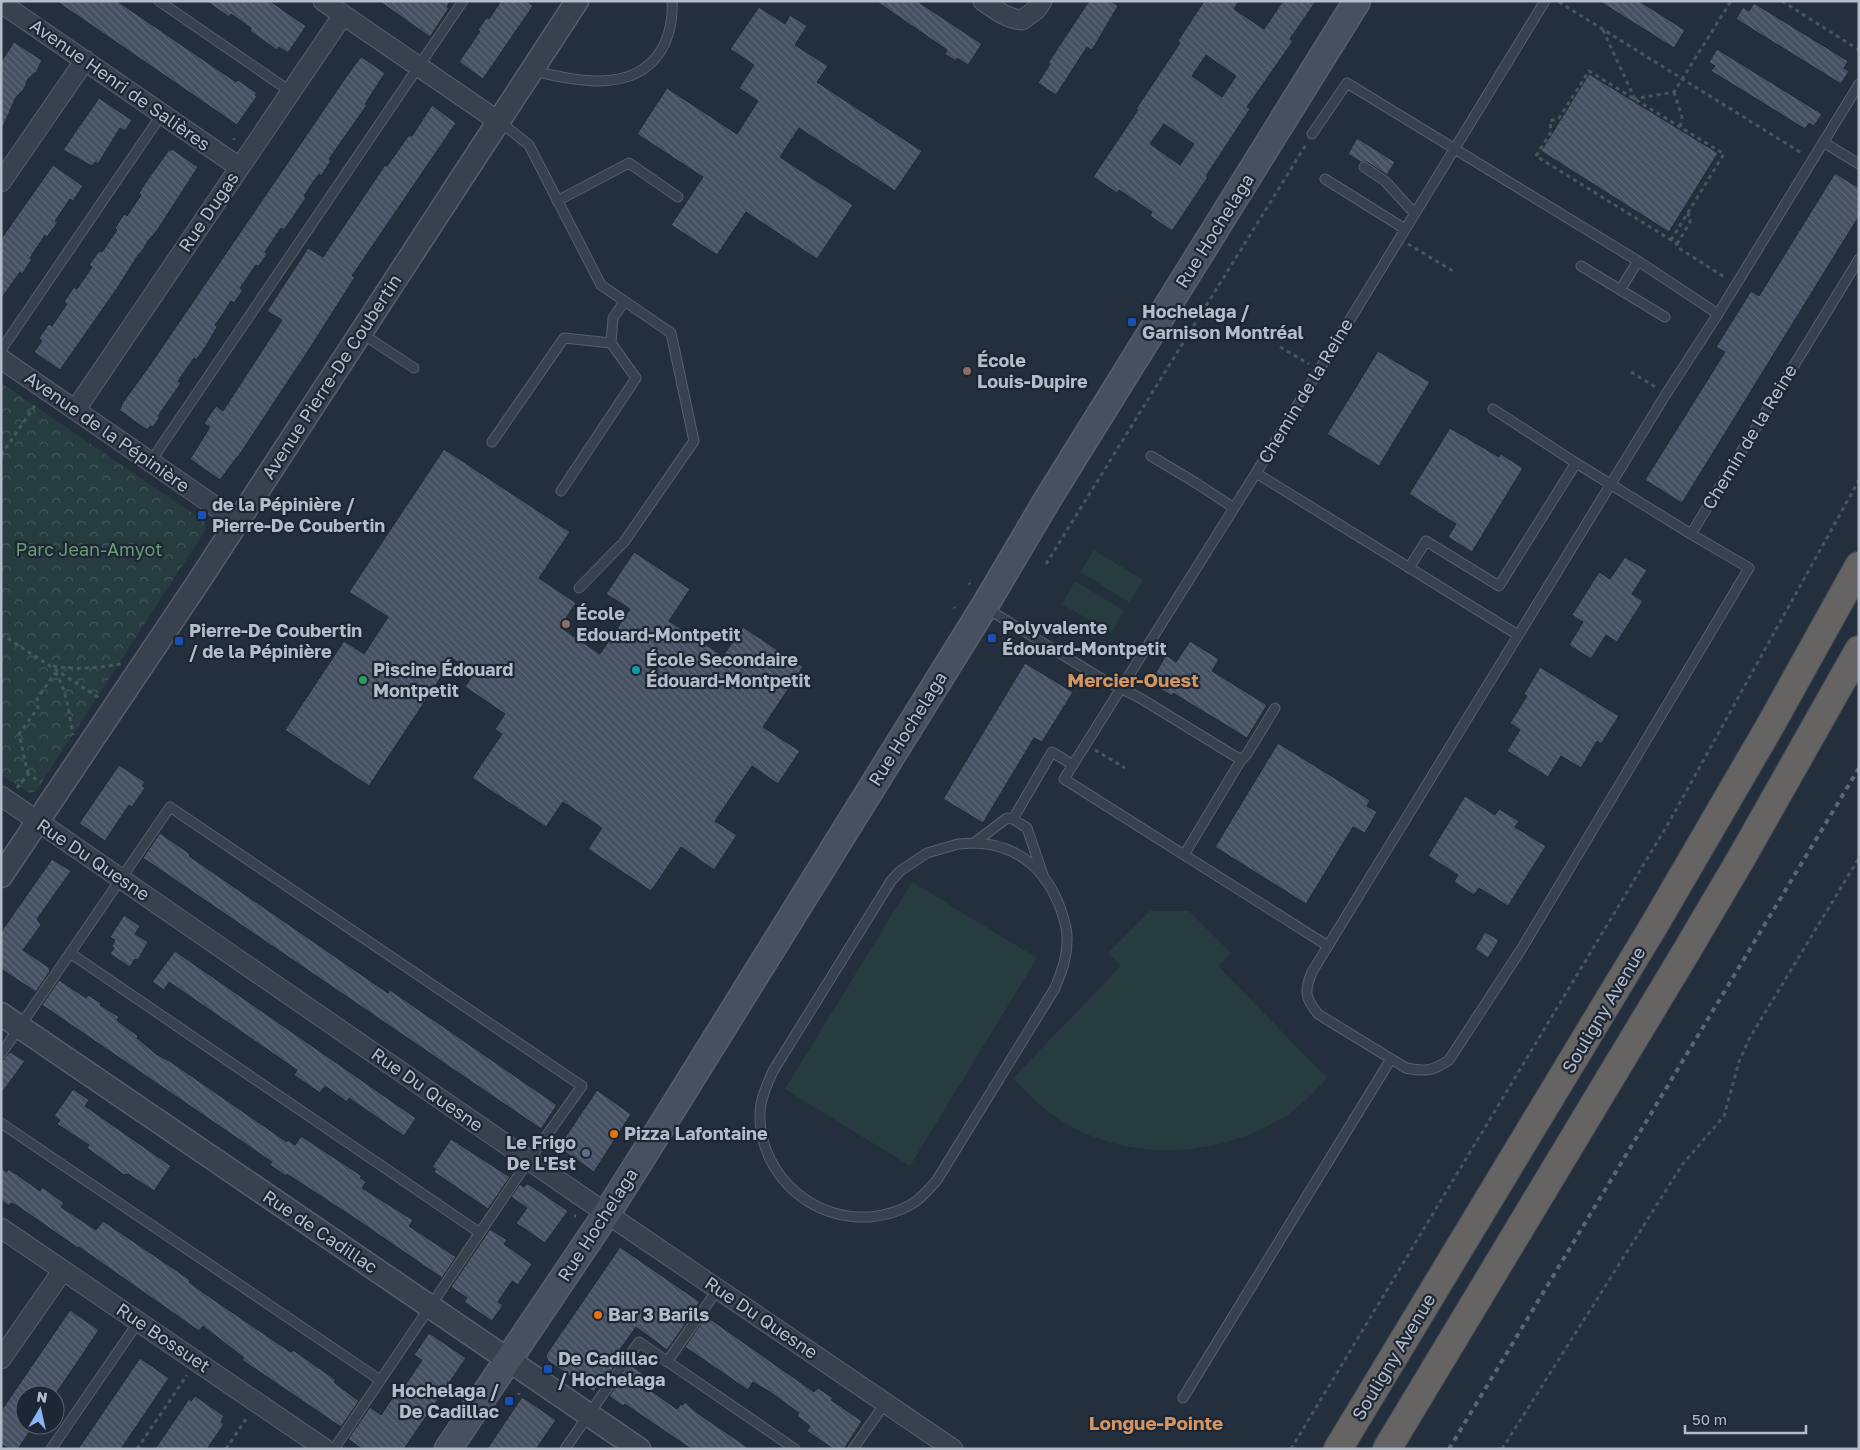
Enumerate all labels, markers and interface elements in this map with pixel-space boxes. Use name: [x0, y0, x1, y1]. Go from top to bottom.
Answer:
street label: Avenue Henri de Salières: [26, 13, 215, 155]
street label: Rue Dugas: [173, 167, 243, 256]
street label: Rue Hochelaga: [1170, 169, 1258, 292]
street label: Avenue Pierre-De Coubertin: [257, 270, 406, 483]
place label: Hochelaga / Garnison Montréal: [1142, 300, 1304, 343]
street label: Chemin de la Reine: [1253, 314, 1357, 467]
marker: Hochelaga / Garnison Montréal: [1126, 316, 1138, 328]
place label: École Louis-Dupire: [977, 349, 1088, 392]
street label: Chemin de la Reine: [1697, 360, 1801, 513]
marker: École Louis-Dupire: [961, 365, 973, 377]
street label: Avenue de la Pépinière: [21, 366, 194, 496]
place label: de la Pépinière / Pierre-De Coubertin: [212, 493, 385, 536]
marker: de la Pépinière / Pierre-De Coubertin: [196, 509, 208, 521]
park label: Parc Jean-Amyot: [16, 538, 162, 560]
place label: École Edouard-Montpetit: [576, 602, 741, 645]
place label: Polyvalente Édouard-Montpetit: [1002, 616, 1167, 659]
marker: École Edouard-Montpetit: [560, 618, 572, 630]
place label: Pierre-De Coubertin / de la Pépinière: [189, 619, 362, 662]
marker: Polyvalente Édouard-Montpetit: [986, 632, 998, 644]
marker: Pierre-De Coubertin / de la Pépinière: [173, 635, 185, 647]
place label: École Secondaire Édouard-Montpetit: [646, 648, 811, 691]
place label: Piscine Édouard Montpetit: [373, 658, 513, 701]
marker: École Secondaire Édouard-Montpetit: [630, 664, 642, 676]
street label: Rue Hochelaga: [863, 667, 951, 790]
district label: Mercier-Ouest: [1067, 668, 1199, 691]
marker: Piscine Édouard Montpetit: [357, 674, 369, 686]
street label: Rue Du Quesne: [33, 813, 154, 905]
street label: Souligny Avenue: [1557, 942, 1650, 1077]
street label: Rue Du Quesne: [367, 1042, 488, 1136]
place label: Pizza Lafontaine: [624, 1122, 768, 1144]
marker: Pizza Lafontaine: [608, 1128, 620, 1140]
place label: Le Frigo De L'Est: [506, 1131, 576, 1174]
marker: Le Frigo De L'Est: [580, 1147, 592, 1159]
street label: Rue Hochelaga: [552, 1164, 642, 1285]
street label: Rue de Cadillac: [259, 1185, 382, 1278]
street label: Rue Du Quesne: [701, 1271, 822, 1363]
street label: Souligny Avenue: [1347, 1289, 1440, 1424]
street label: Rue Bossuet: [113, 1298, 215, 1377]
place label: Bar 3 Barils: [608, 1303, 709, 1325]
marker: Bar 3 Barils: [592, 1309, 604, 1321]
place label: De Cadillac / Hochelaga: [558, 1347, 665, 1390]
marker: De Cadillac / Hochelaga: [542, 1363, 554, 1375]
place label: Hochelaga / De Cadillac: [392, 1379, 499, 1422]
north arrow: [15, 1385, 65, 1435]
text: N: [36, 1387, 49, 1406]
marker: Hochelaga / De Cadillac: [503, 1395, 515, 1407]
scale bar: [1685, 1402, 1806, 1434]
text: 50 m: [1692, 1410, 1727, 1428]
district label: Longue-Pointe: [1089, 1411, 1223, 1434]

